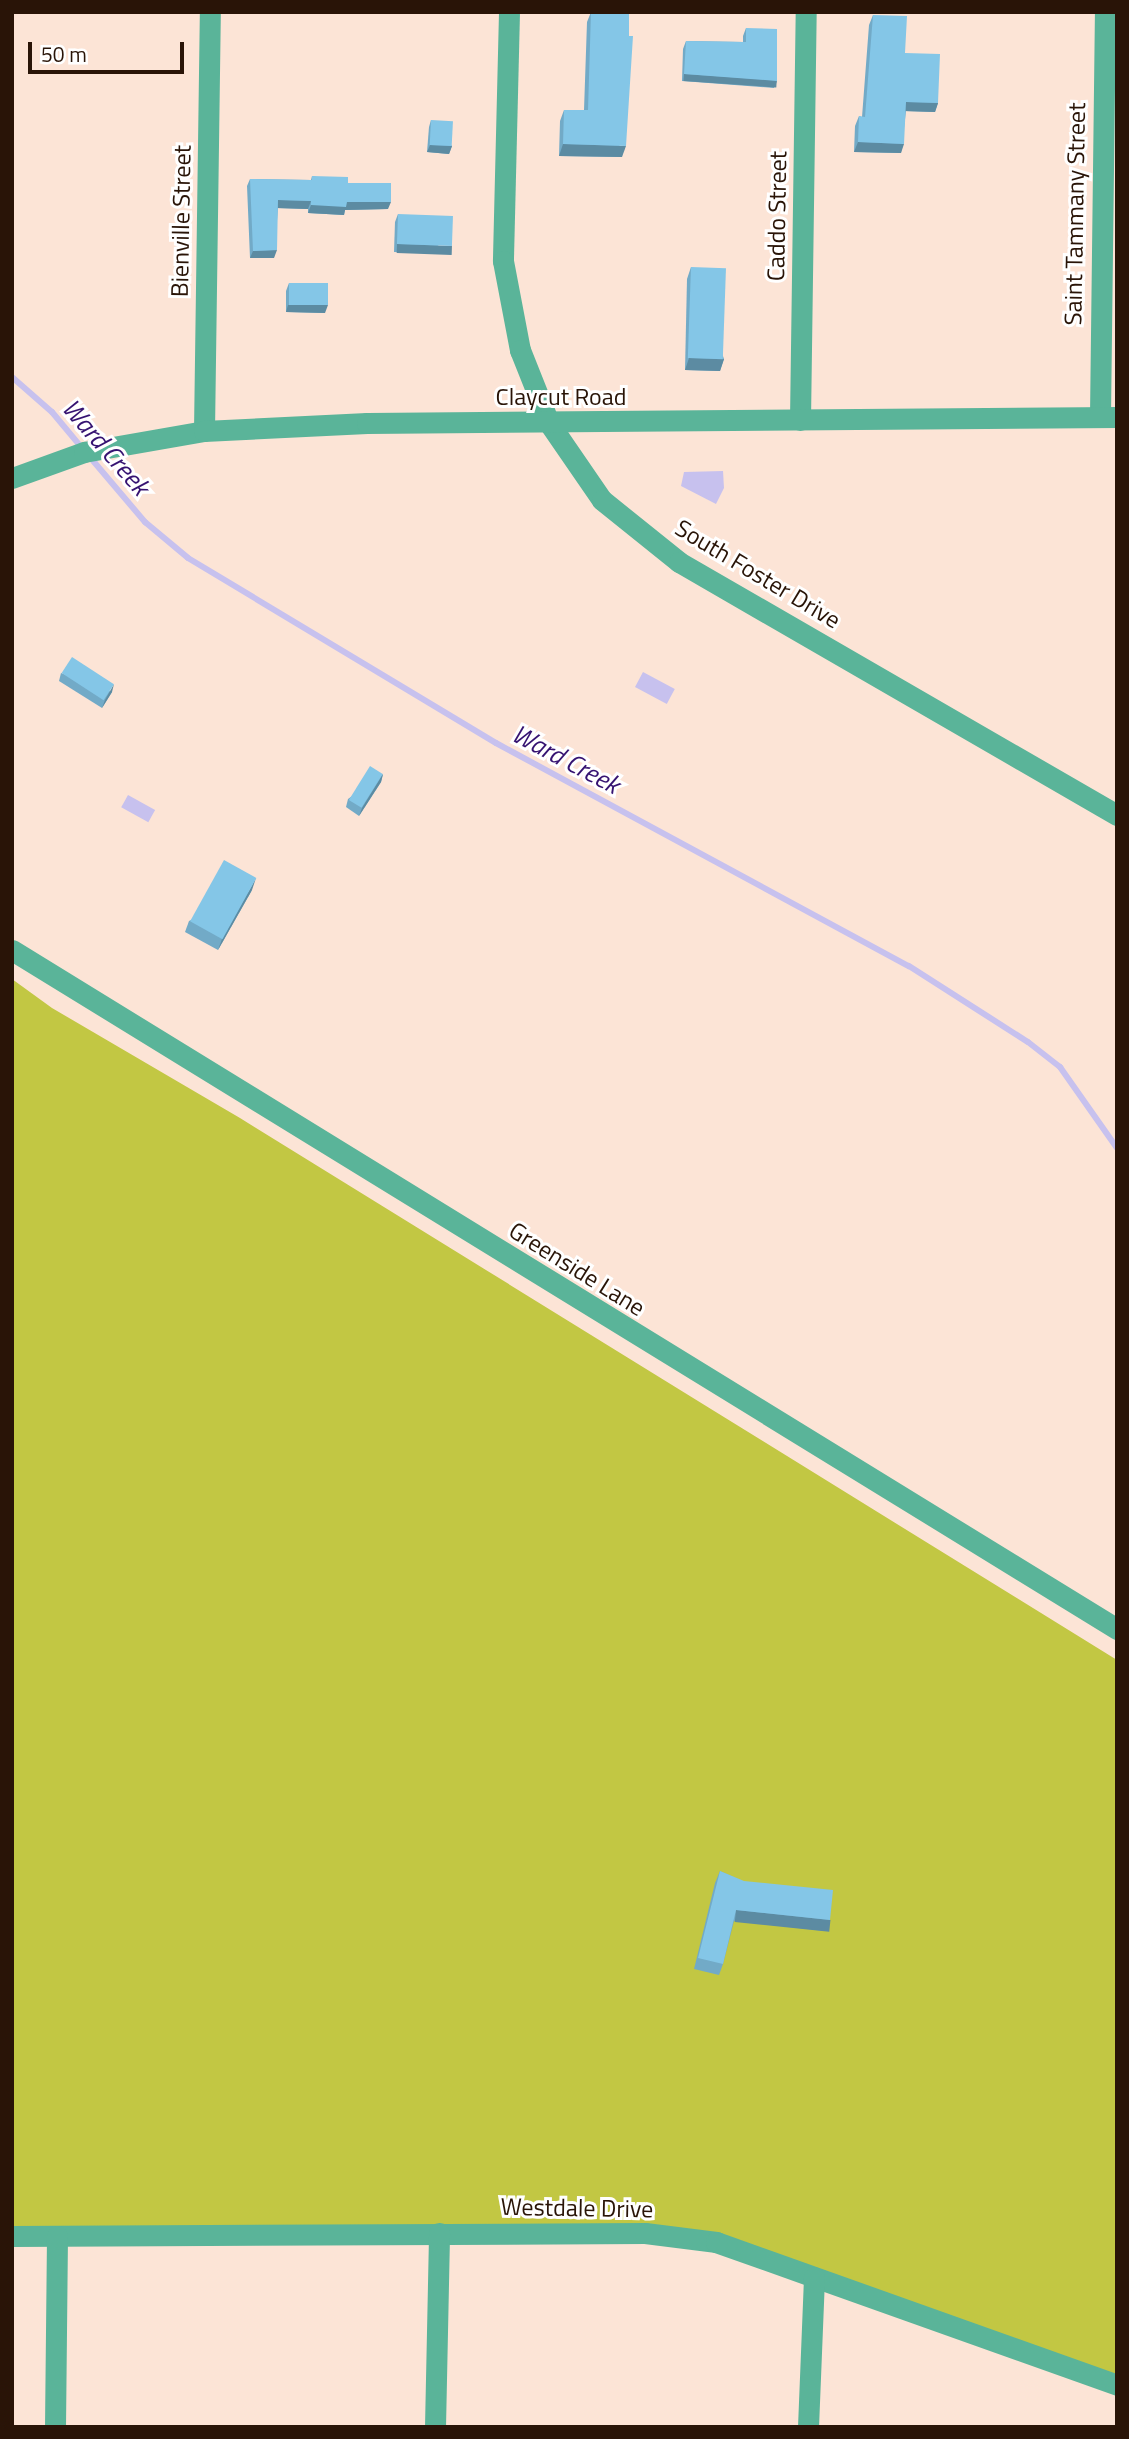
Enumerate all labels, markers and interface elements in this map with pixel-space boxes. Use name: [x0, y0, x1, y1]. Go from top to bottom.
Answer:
scale bar: [32, 28, 187, 72]
text: 50 m: [41, 38, 87, 70]
street label: Saint Tammany Street: [1059, 102, 1091, 326]
street label: Bienville Street: [165, 145, 197, 297]
street label: Caddo Street: [761, 151, 793, 281]
street label: Claycut Road: [496, 383, 626, 411]
water label: Ward Creek: [56, 393, 156, 501]
street label: South Foster Drive: [670, 513, 846, 635]
water label: Ward Creek: [507, 718, 625, 800]
street label: Greenside Lane: [504, 1216, 650, 1322]
street label: Westdale Drive: [500, 2192, 654, 2224]

